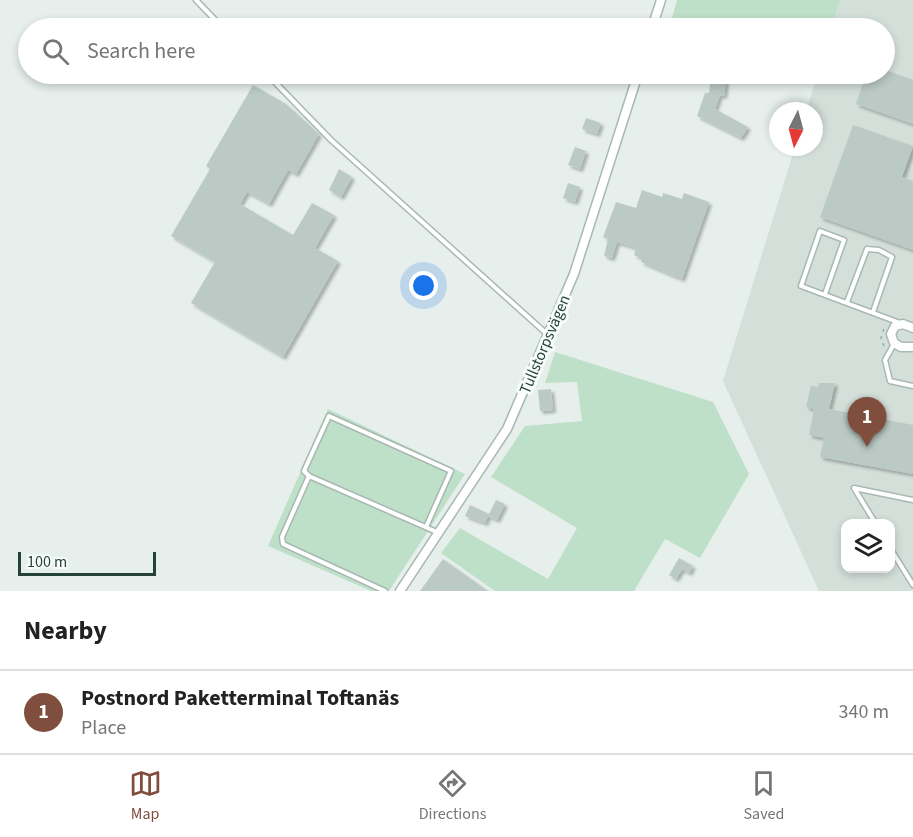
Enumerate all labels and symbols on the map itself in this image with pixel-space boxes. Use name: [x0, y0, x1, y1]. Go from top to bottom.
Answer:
north arrow: [769, 102, 823, 156]
your location: [409, 271, 438, 300]
street label: Tullstorpsvägen: [514, 291, 576, 397]
pin: 1: [848, 398, 886, 447]
scale bar: [18, 549, 156, 576]

